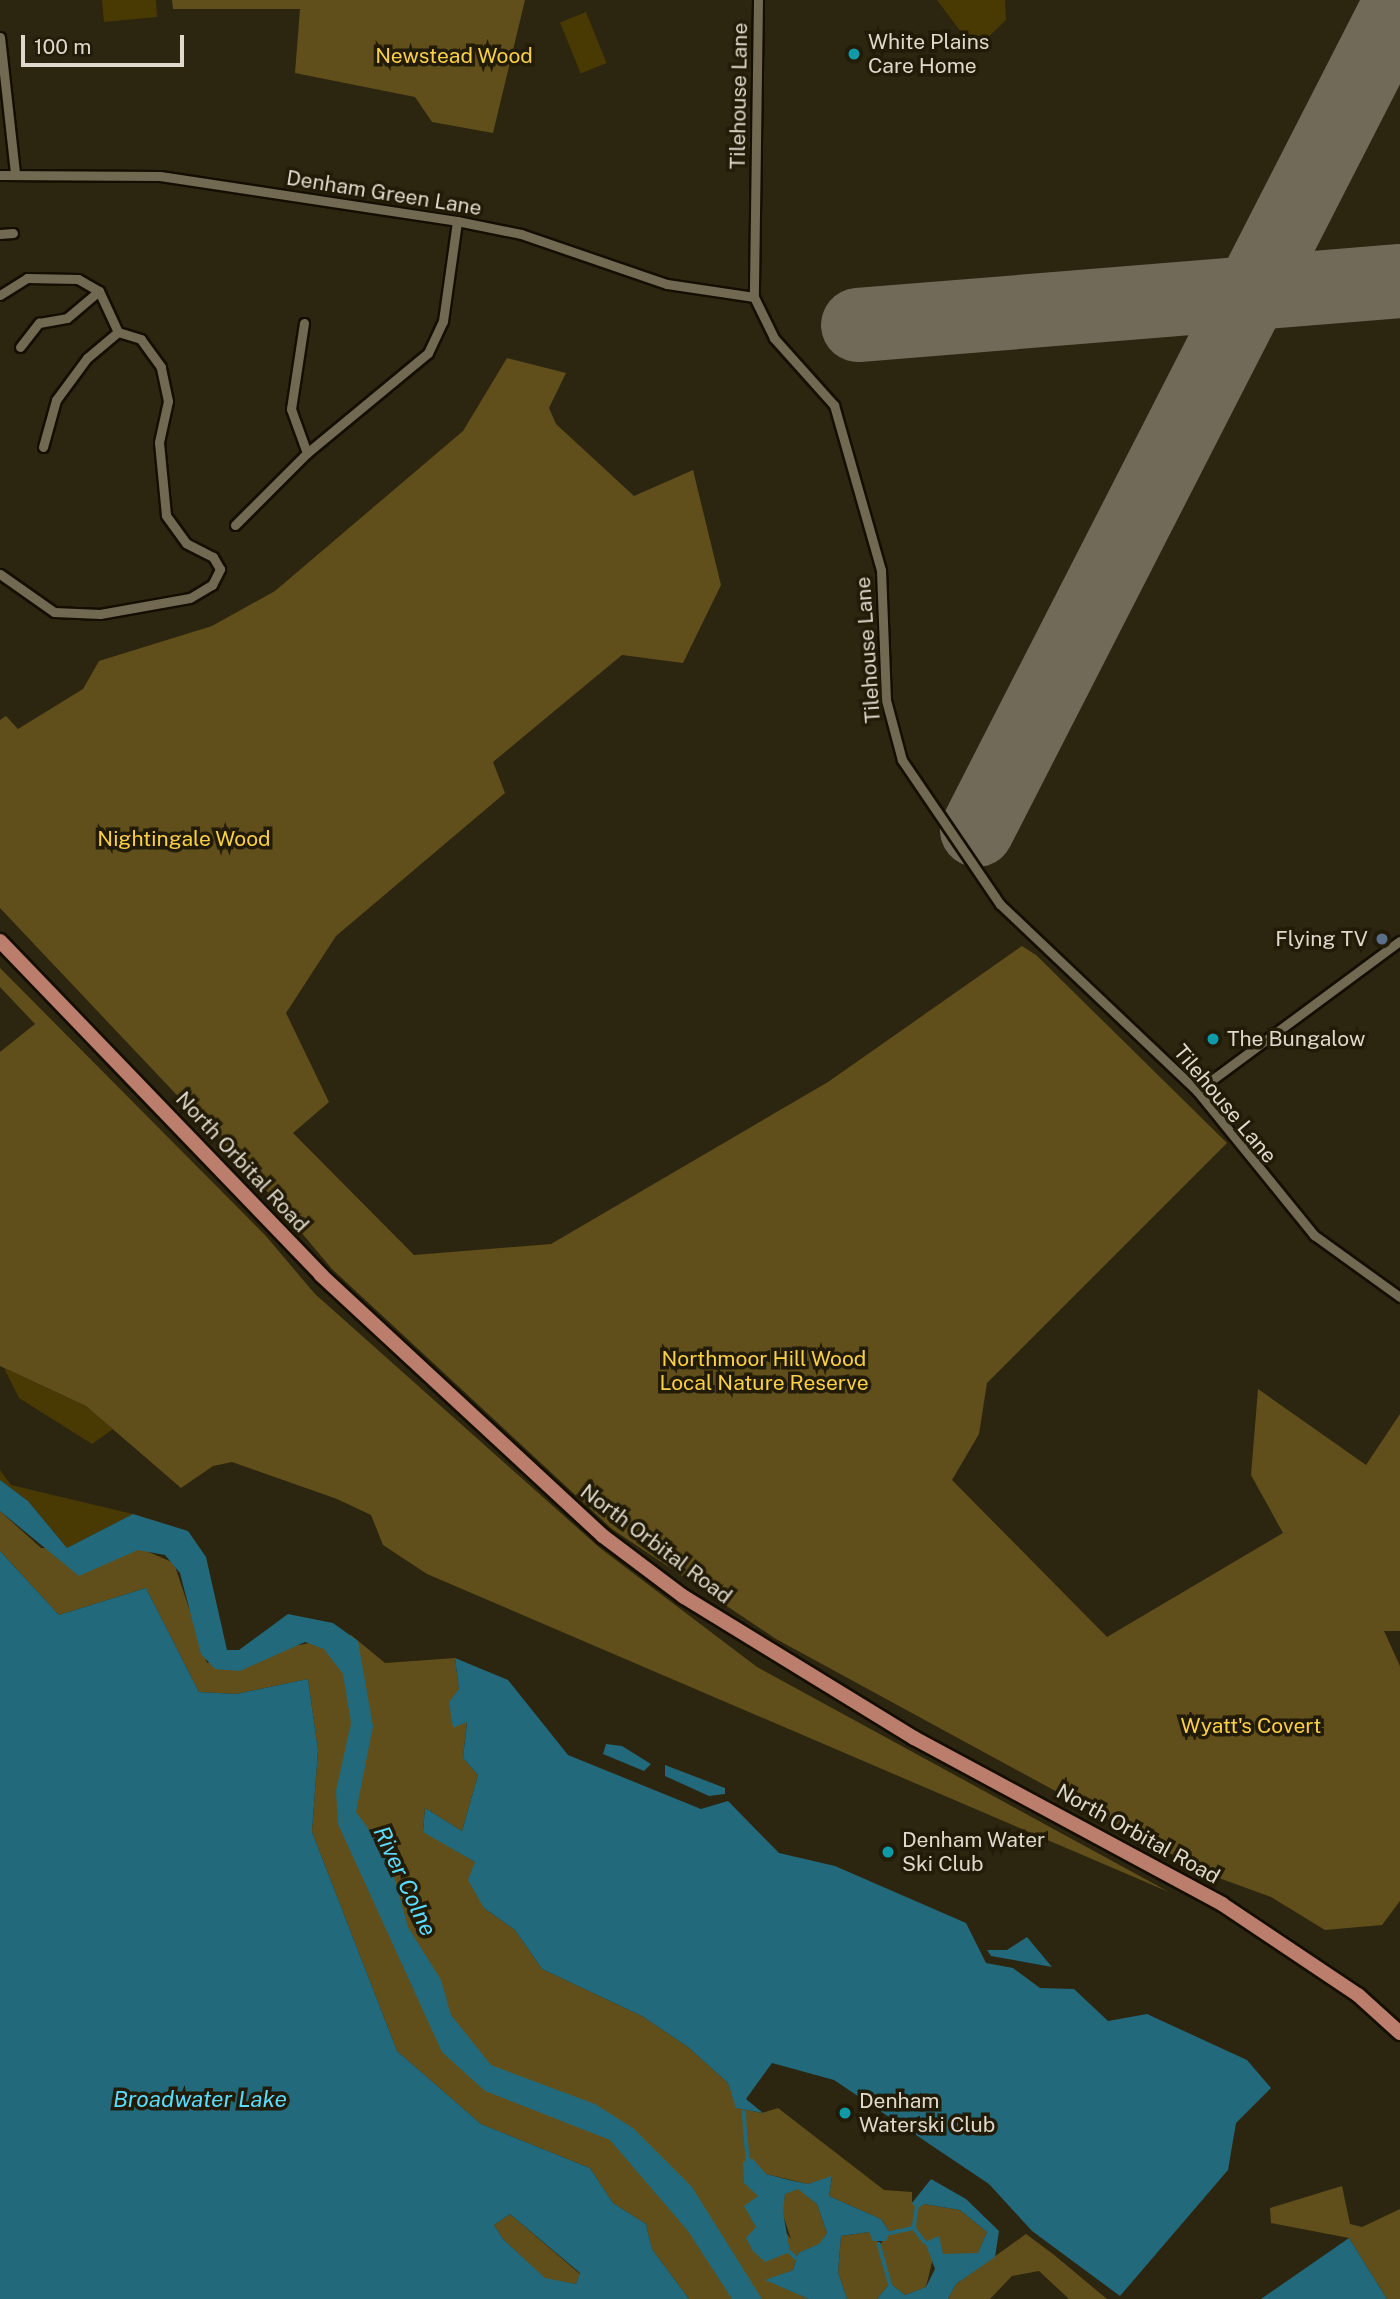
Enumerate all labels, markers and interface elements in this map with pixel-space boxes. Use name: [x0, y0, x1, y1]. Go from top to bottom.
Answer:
scale bar: [24, 21, 187, 65]
street label: Tilehouse Lane: [725, 22, 753, 170]
place label: White Plains Care Home: [868, 29, 989, 79]
text: 100 m: [34, 34, 91, 59]
park label: Newstead Wood: [375, 43, 533, 69]
marker: White Plains Care Home: [846, 46, 862, 62]
street label: Denham Green Lane: [285, 165, 483, 221]
street label: Tilehouse Lane: [850, 576, 886, 724]
park label: Nightingale Wood: [97, 826, 271, 852]
place label: Flying TV: [1275, 926, 1368, 952]
marker: Flying TV: [1374, 931, 1390, 947]
place label: The Bungalow: [1227, 1026, 1365, 1052]
marker: The Bungalow: [1205, 1031, 1221, 1047]
street label: Tilehouse Lane: [1168, 1040, 1282, 1168]
street label: North Orbital Road: [170, 1087, 314, 1237]
park label: Northmoor Hill Wood Local Nature Reserve: [659, 1346, 869, 1396]
street label: North Orbital Road: [575, 1479, 737, 1609]
park label: Wyatt's Covert: [1181, 1713, 1321, 1739]
street label: North Orbital Road: [1052, 1779, 1224, 1889]
water label: River Colne: [368, 1822, 442, 1940]
place label: Denham Water Ski Club: [902, 1827, 1046, 1877]
marker: Denham Water Ski Club: [880, 1844, 896, 1860]
water label: Broadwater Lake: [113, 2085, 287, 2113]
place label: Denham Waterski Club: [859, 2088, 995, 2138]
marker: Denham Waterski Club: [837, 2105, 853, 2121]

